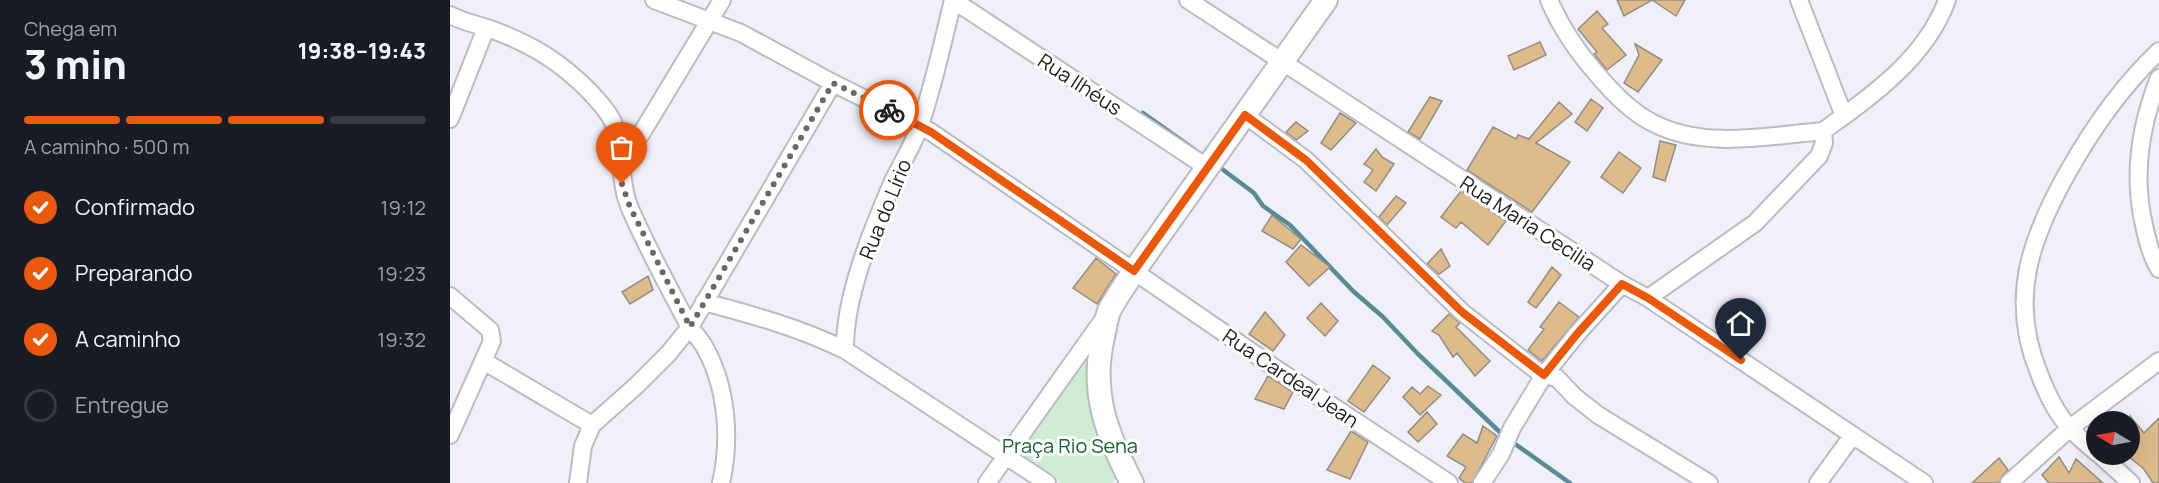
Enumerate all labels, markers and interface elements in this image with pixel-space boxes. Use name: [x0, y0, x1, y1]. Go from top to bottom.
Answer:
text: Chega em: [24, 15, 117, 42]
text: 19:38–19:43: [298, 36, 426, 66]
text: 3 min: [24, 37, 127, 91]
street label: Rua Ilhéus: [1033, 47, 1127, 121]
courier: [859, 80, 919, 140]
icon: bike: [873, 94, 906, 127]
pin: [596, 122, 647, 184]
icon: bag: [605, 131, 638, 164]
text: A caminho · 500 m: [24, 133, 189, 160]
street label: Rua do Lírio: [853, 155, 917, 263]
street label: Rua Maria Cecilia: [1455, 169, 1601, 277]
icon: check: [24, 191, 57, 224]
text: Confirmado: [75, 192, 195, 222]
text: 19:12: [381, 194, 426, 221]
icon: check: [24, 257, 57, 290]
text: Preparando: [75, 258, 193, 288]
text: 19:23: [377, 260, 426, 287]
pin: [1715, 298, 1766, 360]
icon: home: [1724, 307, 1757, 340]
street label: Rua Cardeal Jean: [1218, 322, 1364, 434]
icon: check: [24, 323, 57, 356]
text: A caminho: [75, 324, 181, 354]
text: 19:32: [377, 326, 426, 353]
text: Entregue: [75, 390, 169, 420]
north arrow: [2086, 411, 2140, 465]
map controls: [2086, 411, 2140, 465]
park label: Praça Rio Sena: [1002, 432, 1138, 459]

